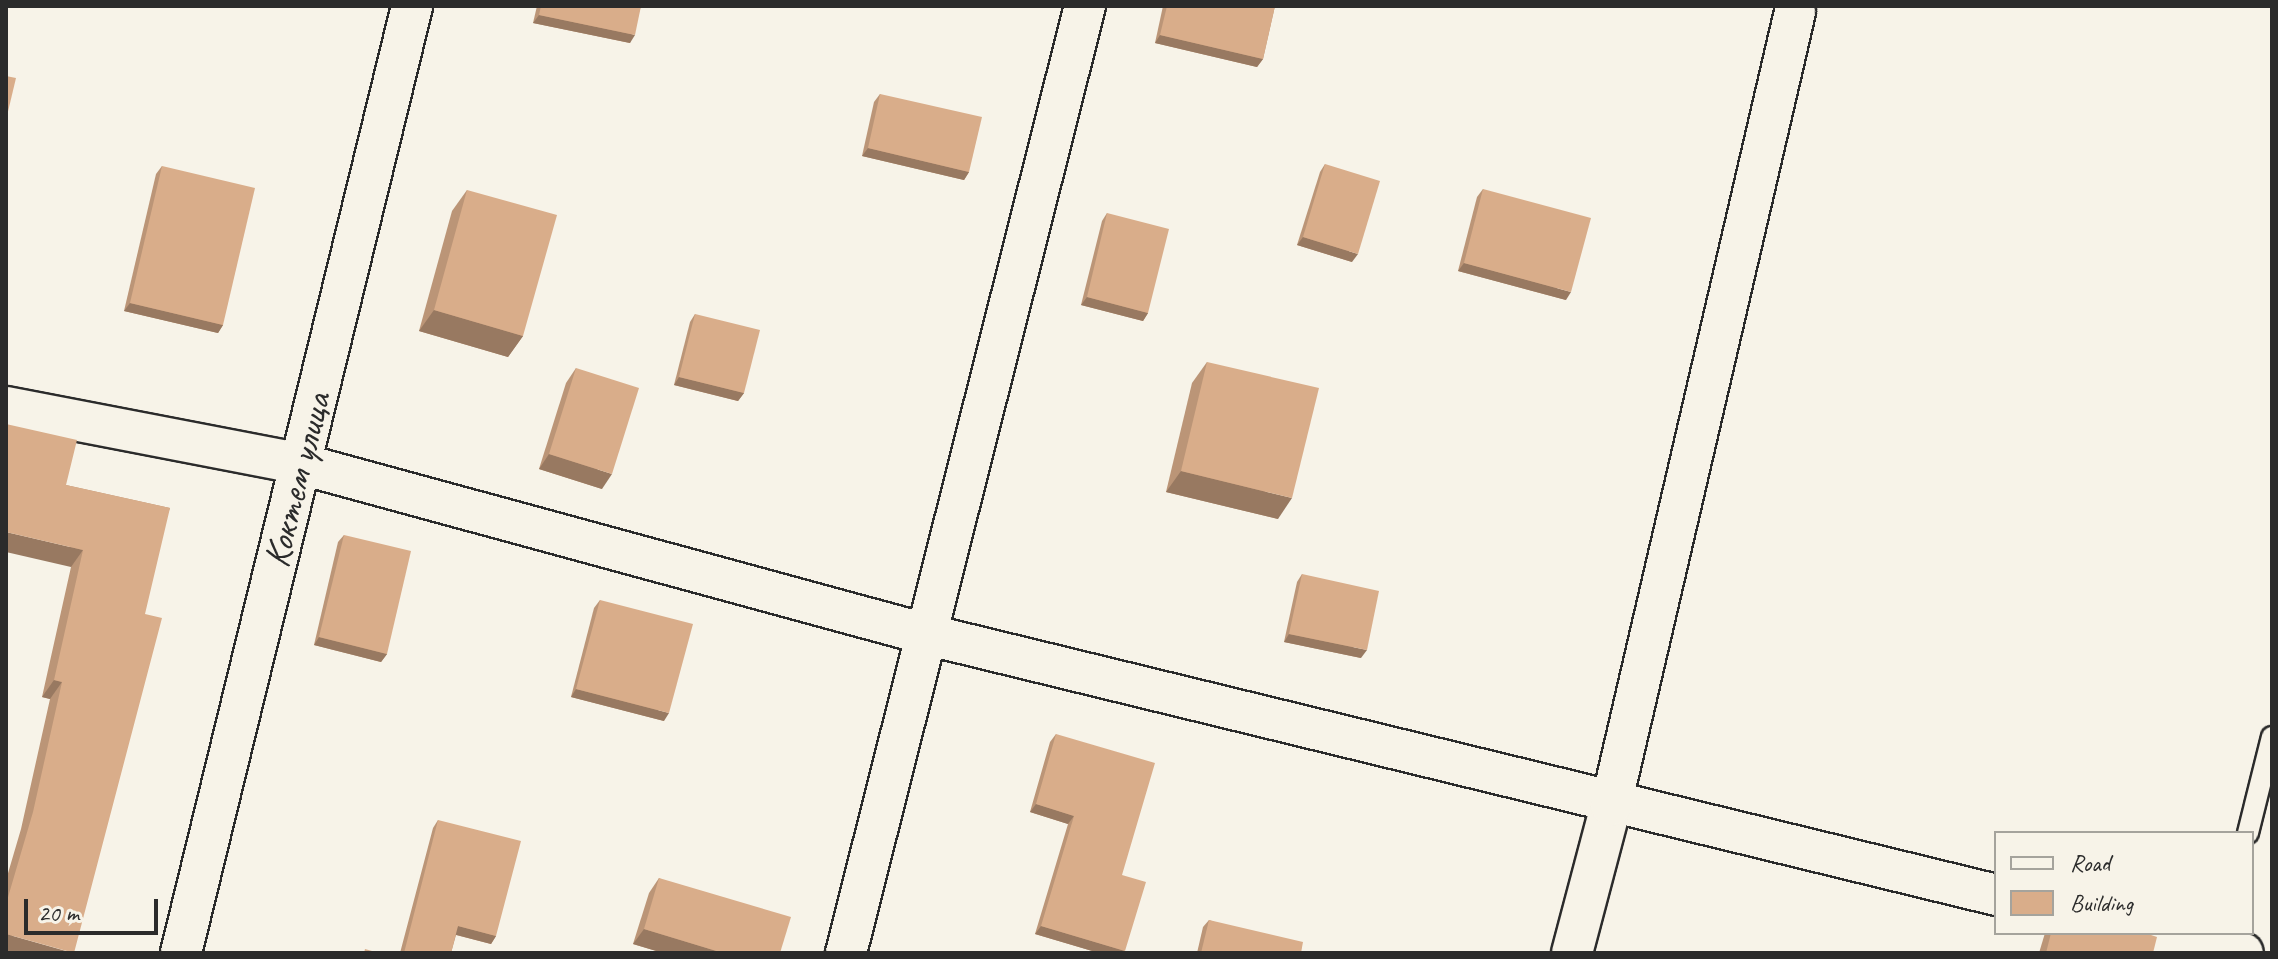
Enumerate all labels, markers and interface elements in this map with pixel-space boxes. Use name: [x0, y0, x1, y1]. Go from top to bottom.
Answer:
street label: Коктем улица: [253, 387, 341, 573]
legend: [1994, 831, 2254, 935]
text: Road: [2070, 848, 2110, 878]
scale bar: [28, 883, 162, 933]
text: Building: [2070, 888, 2133, 918]
text: 20 m: [38, 898, 79, 928]

